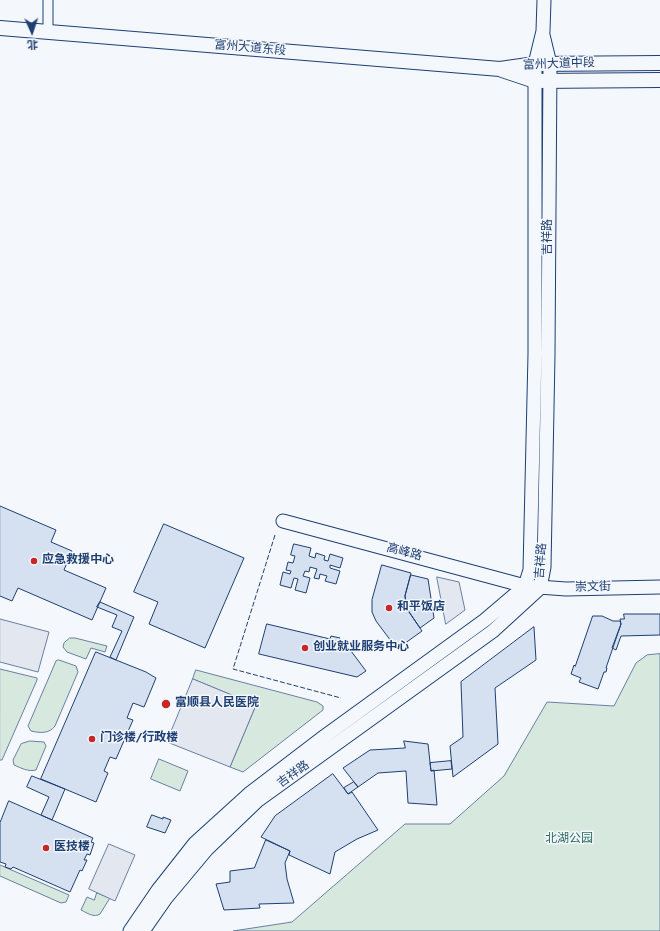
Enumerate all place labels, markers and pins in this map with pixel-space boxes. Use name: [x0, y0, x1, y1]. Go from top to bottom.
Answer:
place label: 应急救援中心: [42, 554, 114, 568]
marker: 应急救援中心: [29, 556, 39, 566]
place label: 和平饭店: [397, 601, 445, 615]
marker: 和平饭店: [384, 603, 394, 613]
place label: 创业就业服务中心: [313, 641, 409, 655]
marker: 创业就业服务中心: [300, 643, 310, 653]
place label: 富顺县人民医院: [175, 697, 259, 711]
marker: 富顺县人民医院: [160, 698, 172, 710]
place label: 门诊楼/行政楼: [100, 732, 178, 746]
marker: 门诊楼/行政楼: [87, 734, 97, 744]
place label: 医技楼: [54, 841, 90, 855]
marker: 医技楼: [41, 843, 51, 853]

